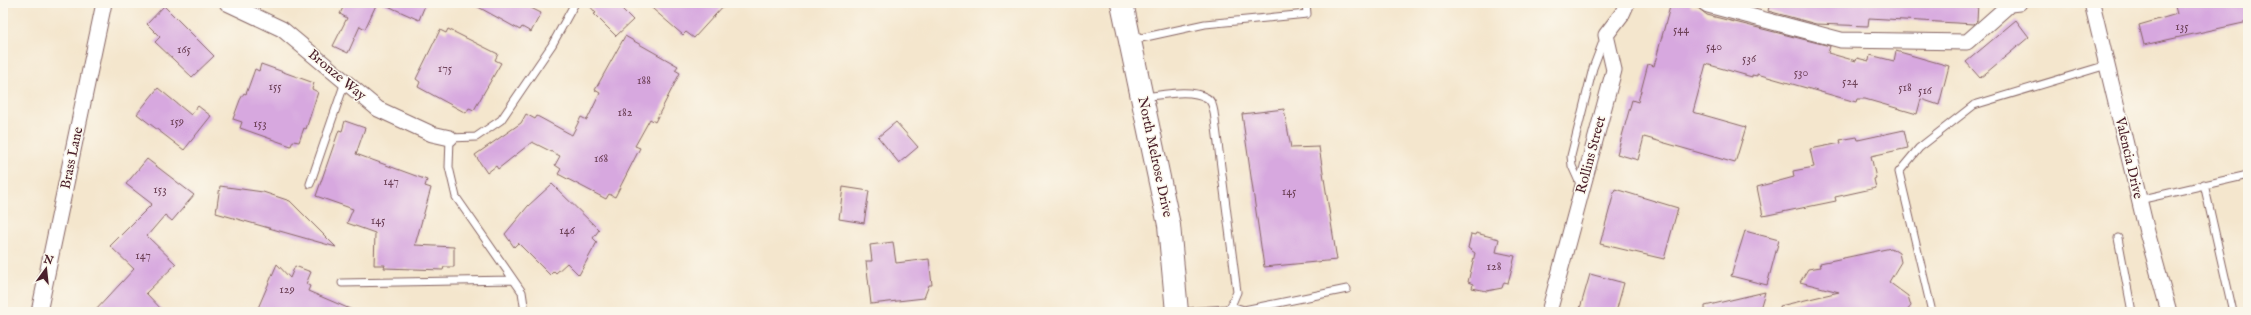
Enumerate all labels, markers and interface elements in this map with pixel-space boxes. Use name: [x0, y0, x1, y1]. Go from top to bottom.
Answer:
house number: 135: [2175, 19, 2189, 34]
house number: 544: [1673, 22, 1689, 37]
house number: 540: [1706, 39, 1722, 54]
house number: 165: [177, 42, 192, 57]
street label: Bronze Way: [304, 45, 370, 105]
house number: 536: [1742, 51, 1757, 66]
house number: 175: [438, 61, 453, 76]
house number: 530: [1794, 65, 1808, 80]
house number: 188: [637, 73, 651, 88]
house number: 524: [1842, 74, 1858, 89]
house number: 155: [268, 79, 282, 94]
house number: 518: [1898, 80, 1912, 95]
house number: 516: [1918, 83, 1933, 98]
street label: North Melrose Drive: [1133, 95, 1177, 219]
house number: 182: [618, 105, 633, 120]
house number: 159: [170, 114, 184, 129]
street label: Rollins Street: [1572, 114, 1610, 196]
street label: Valencia Drive: [2111, 114, 2147, 201]
house number: 153: [253, 116, 267, 131]
street label: Brass Lane: [57, 125, 87, 191]
house number: 168: [594, 151, 608, 166]
house number: 147: [383, 174, 399, 189]
house number: 153: [153, 182, 167, 197]
house number: 145: [1282, 184, 1297, 199]
house number: 145: [371, 213, 386, 228]
house number: 146: [559, 223, 576, 238]
house number: 147: [135, 248, 151, 263]
north arrow: [26, 249, 66, 289]
text: N: [41, 252, 55, 268]
house number: 128: [1487, 259, 1502, 274]
house number: 129: [279, 282, 295, 297]

